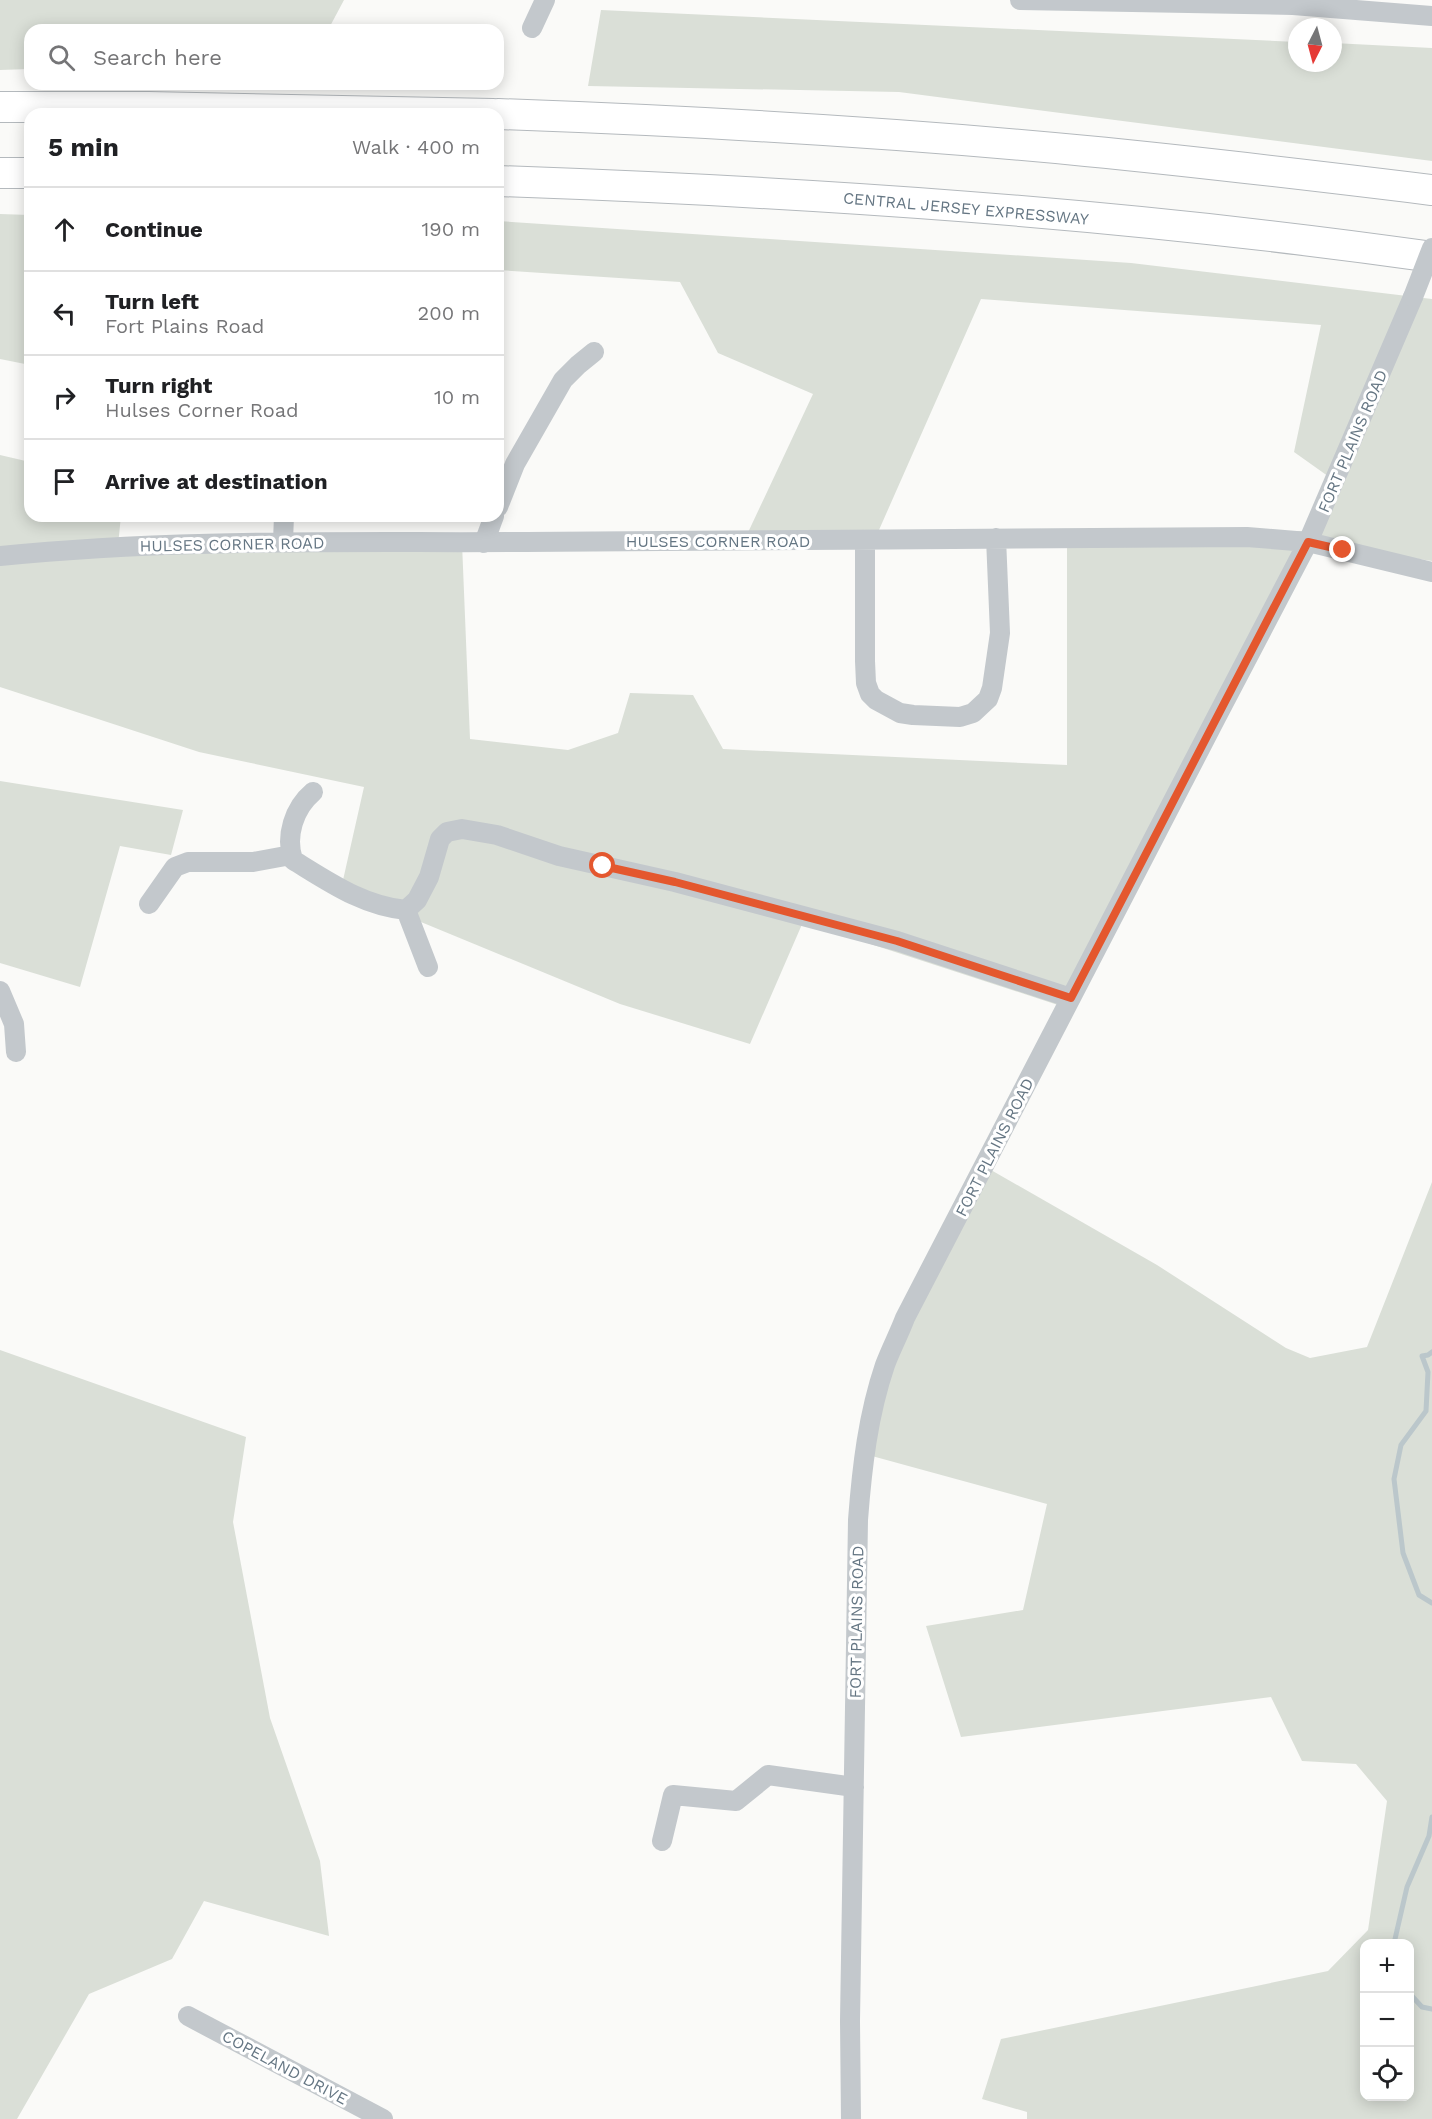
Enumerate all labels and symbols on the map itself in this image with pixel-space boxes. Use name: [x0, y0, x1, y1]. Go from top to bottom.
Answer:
north arrow: [1288, 18, 1342, 72]
street label: CENTRAL JERSEY EXPRESSWAY: [842, 188, 1090, 229]
street label: FORT PLAINS ROAD: [1314, 367, 1391, 515]
street label: HULSES CORNER ROAD: [626, 532, 810, 551]
street label: HULSES CORNER ROAD: [139, 533, 325, 556]
route end: [1329, 536, 1355, 562]
route start: [589, 852, 615, 878]
street label: FORT PLAINS ROAD: [951, 1075, 1038, 1220]
street label: FORT PLAINS ROAD: [846, 1545, 867, 1699]
street label: COPELAND DRIVE: [219, 2026, 351, 2109]

